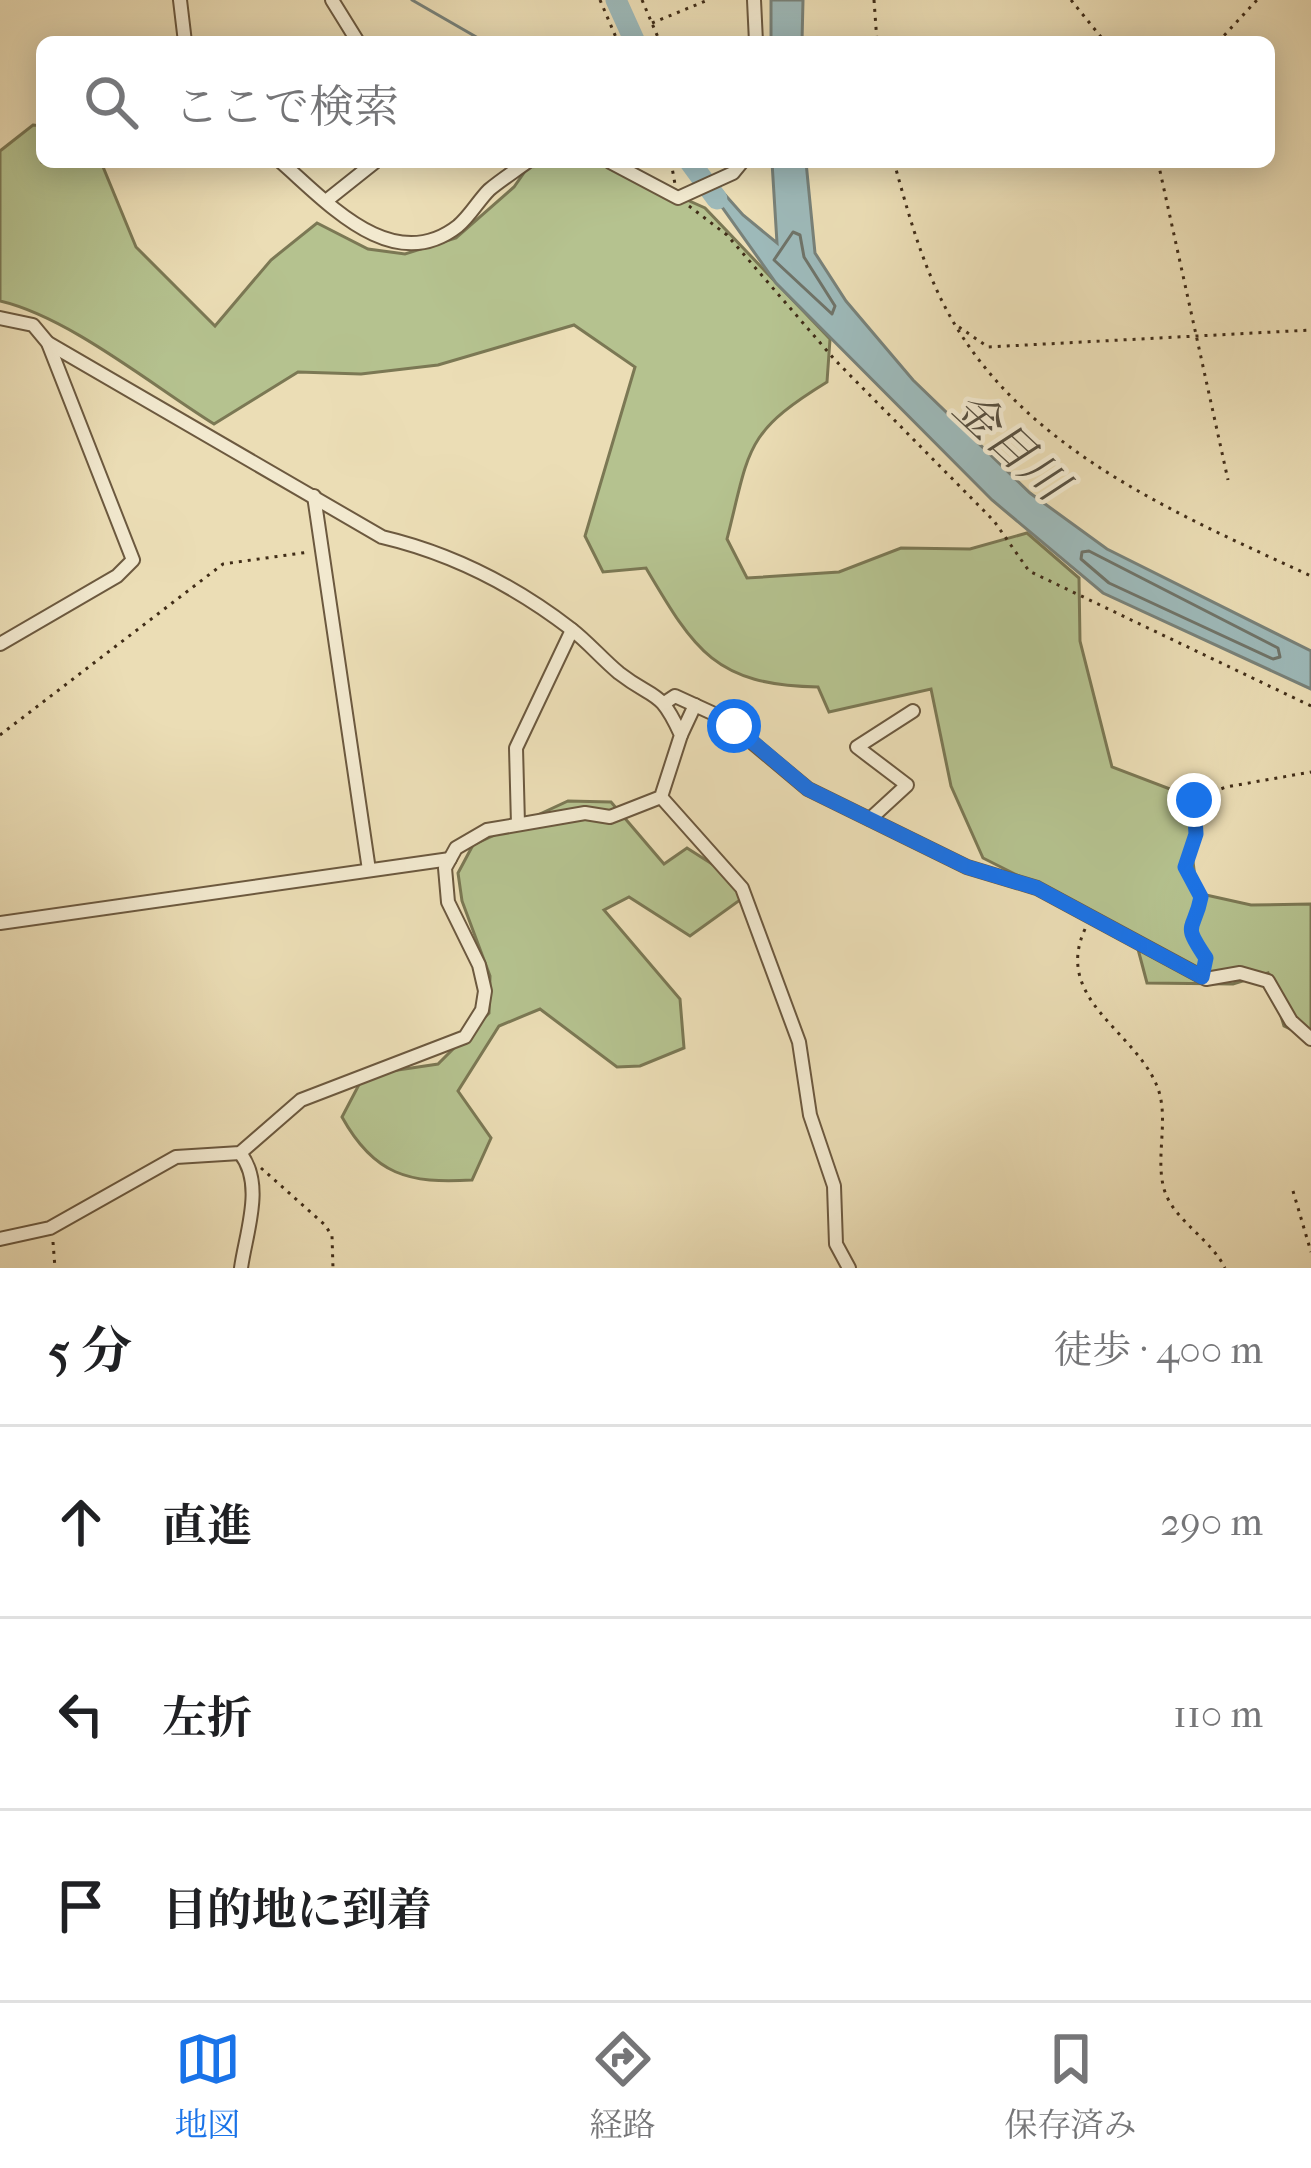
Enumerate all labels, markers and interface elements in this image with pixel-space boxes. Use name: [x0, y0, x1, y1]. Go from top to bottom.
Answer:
search box: [36, 36, 1275, 168]
icon: search: [78, 69, 144, 135]
text: ここで検索: [174, 81, 399, 134]
water label: 金目川: [943, 381, 1081, 515]
route start: [707, 699, 761, 753]
route end: [1167, 773, 1221, 827]
text: 5 分: [48, 1321, 132, 1381]
text: 徒歩 · 400 m: [1054, 1327, 1263, 1373]
icon: ahead: [48, 1489, 114, 1555]
text: 290 m: [1160, 1499, 1263, 1545]
text: 直進: [162, 1500, 252, 1553]
icon: left: [48, 1681, 114, 1747]
text: 110 m: [1173, 1691, 1263, 1737]
text: 左折: [162, 1692, 252, 1745]
icon: arrive: [48, 1873, 114, 1939]
text: 目的地に到着: [162, 1884, 432, 1937]
tab: 地図: [175, 2026, 241, 2145]
tab: 経路: [590, 2026, 656, 2145]
tab: 保存済み: [1005, 2026, 1137, 2145]

